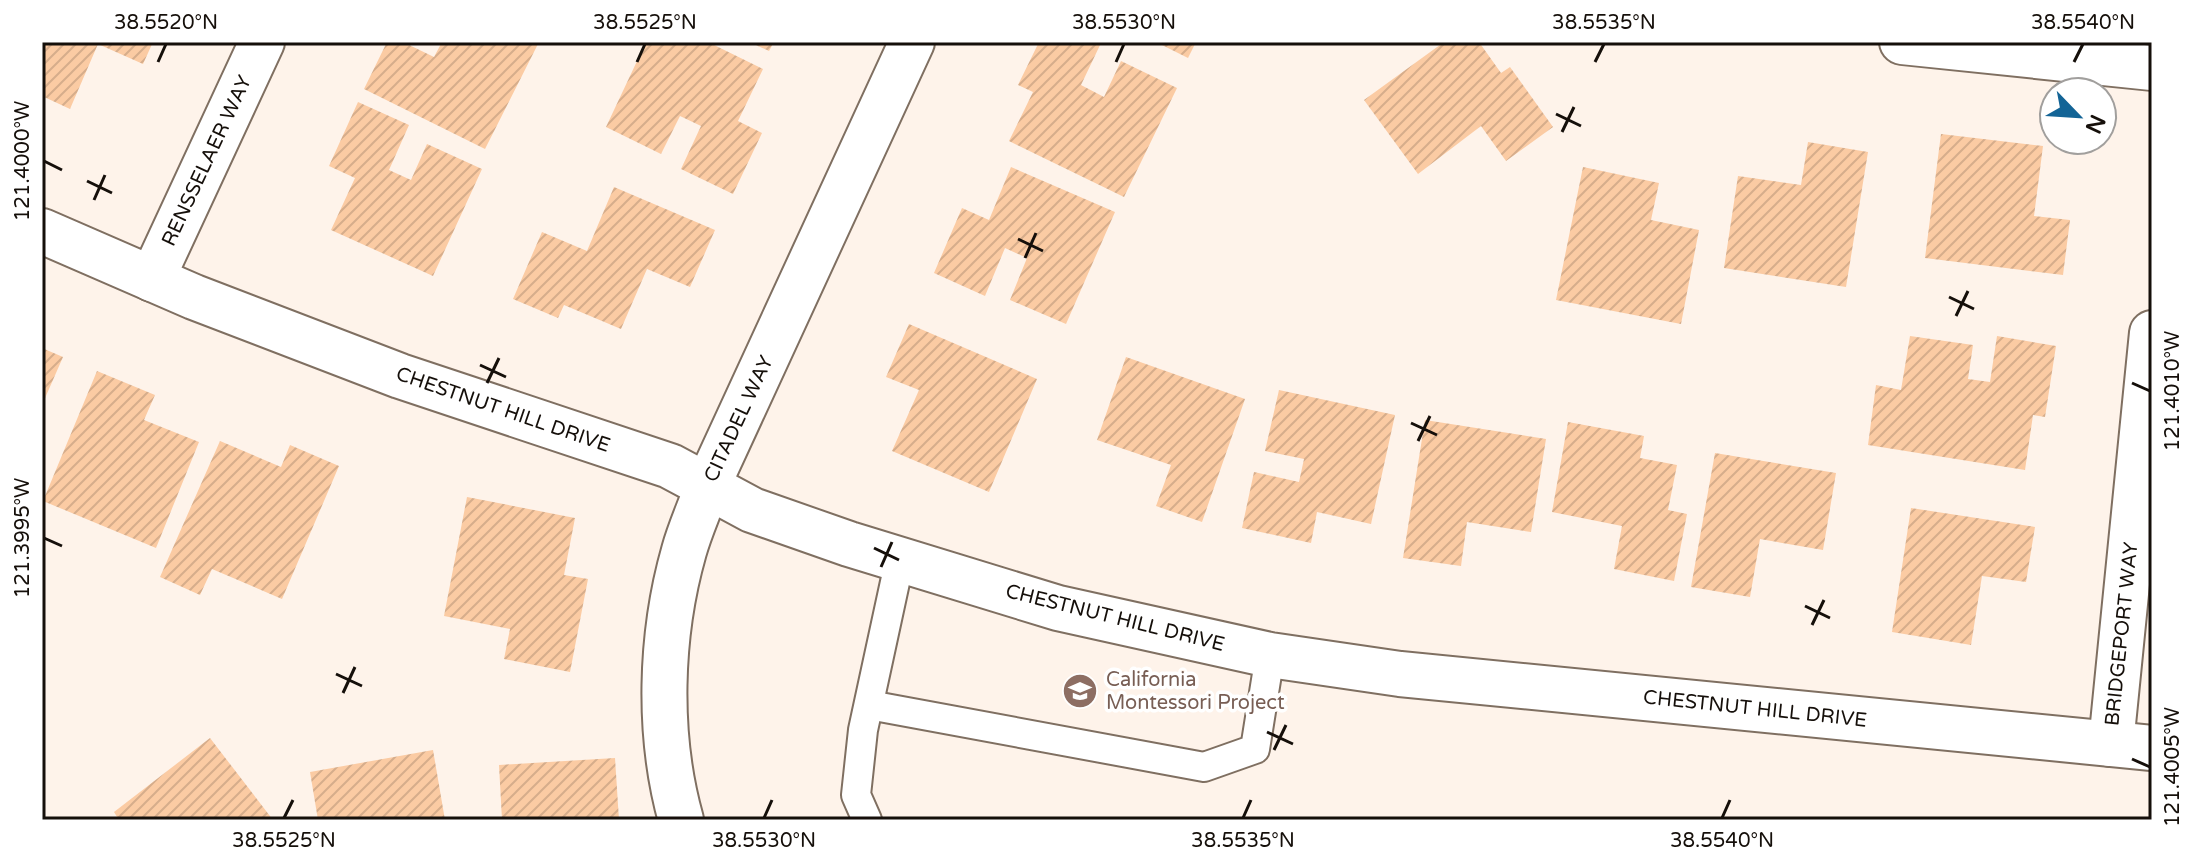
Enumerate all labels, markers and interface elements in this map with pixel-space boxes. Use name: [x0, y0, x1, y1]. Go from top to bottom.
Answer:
text: 38.5520°N: [114, 11, 218, 35]
text: 38.5525°N: [593, 11, 697, 35]
text: 38.5530°N: [1072, 11, 1176, 35]
text: 38.5535°N: [1552, 11, 1656, 35]
text: 38.5540°N: [2031, 11, 2135, 35]
street label: RENSSELAER WAY: [157, 72, 257, 250]
north arrow: [2038, 76, 2118, 156]
text: 121.4000°W: [11, 101, 35, 221]
text: N: [2080, 111, 2111, 138]
text: 121.4010°W: [2161, 331, 2185, 451]
street label: CITADEL WAY: [699, 352, 779, 486]
street label: CHESTNUT HILL DRIVE: [393, 362, 613, 458]
text: 121.3995°W: [11, 478, 35, 598]
street label: BRIDGEPORT WAY: [2100, 541, 2144, 727]
street label: CHESTNUT HILL DRIVE: [1003, 579, 1227, 657]
place label: California Montessori Project: [1106, 668, 1285, 715]
school or university icon: California Montessori Project: [1061, 672, 1099, 710]
street label: CHESTNUT HILL DRIVE: [1642, 685, 1868, 733]
text: 121.4005°W: [2161, 707, 2185, 827]
text: 38.5525°N: [232, 829, 336, 853]
text: 38.5530°N: [712, 829, 816, 853]
text: 38.5535°N: [1191, 829, 1295, 853]
text: 38.5540°N: [1670, 829, 1774, 853]

